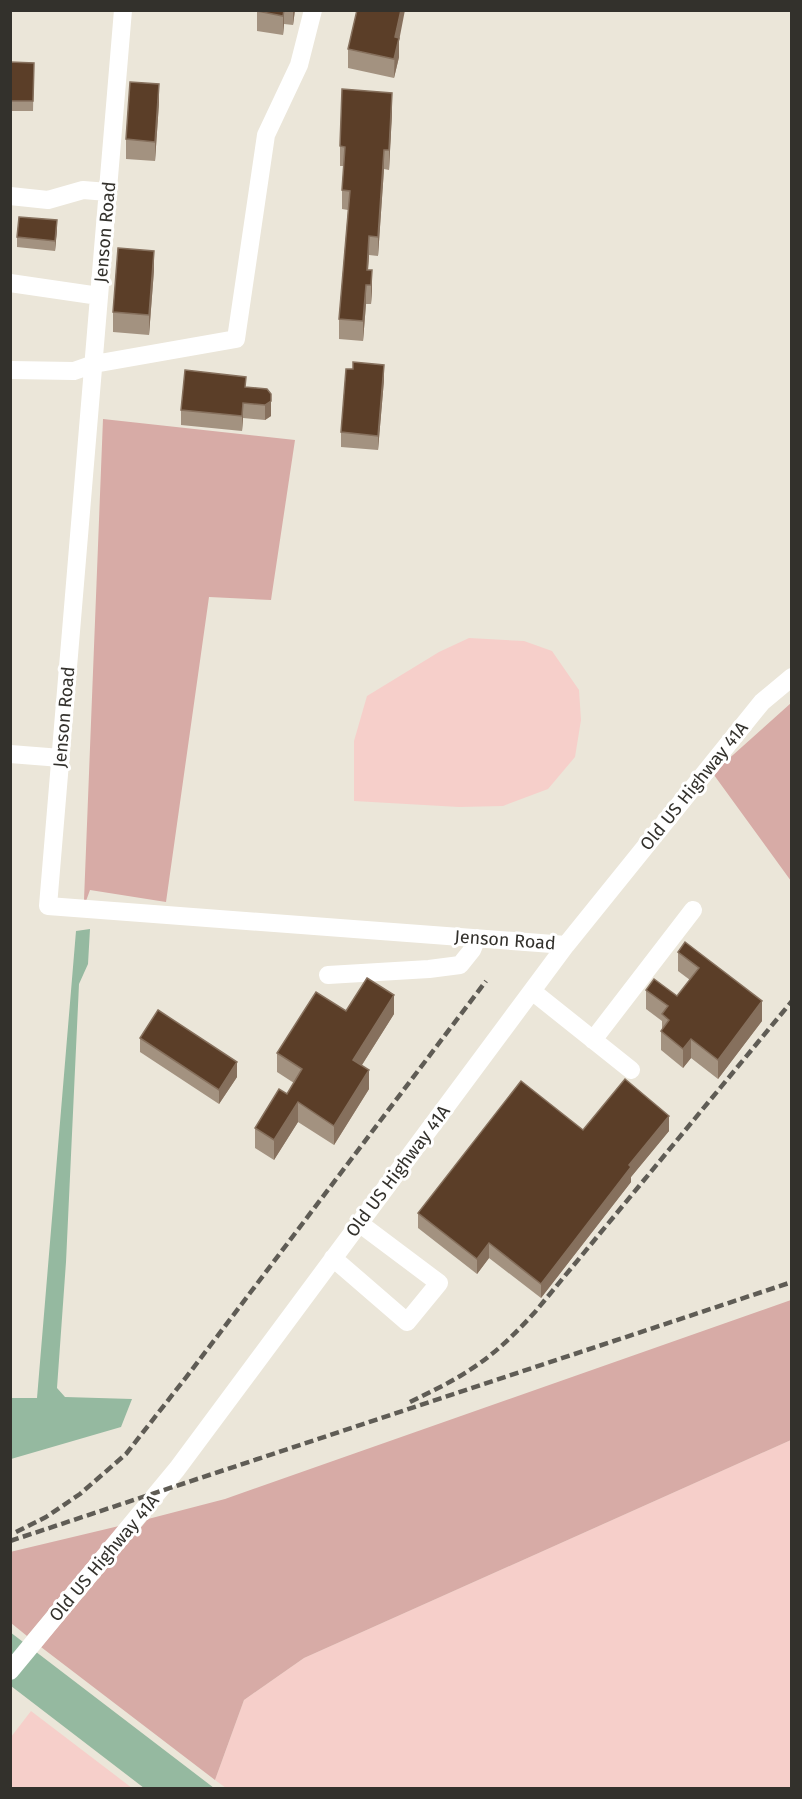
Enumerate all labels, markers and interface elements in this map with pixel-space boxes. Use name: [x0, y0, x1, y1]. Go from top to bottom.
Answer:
street label: Jenson Road: [90, 180, 120, 284]
street label: Jenson Road: [49, 665, 79, 769]
street label: Old US Highway 41A: [635, 717, 753, 855]
street label: Jenson Road: [454, 925, 556, 955]
street label: Old US Highway 41A: [341, 1100, 455, 1241]
street label: Old US Highway 41A: [44, 1489, 164, 1626]

